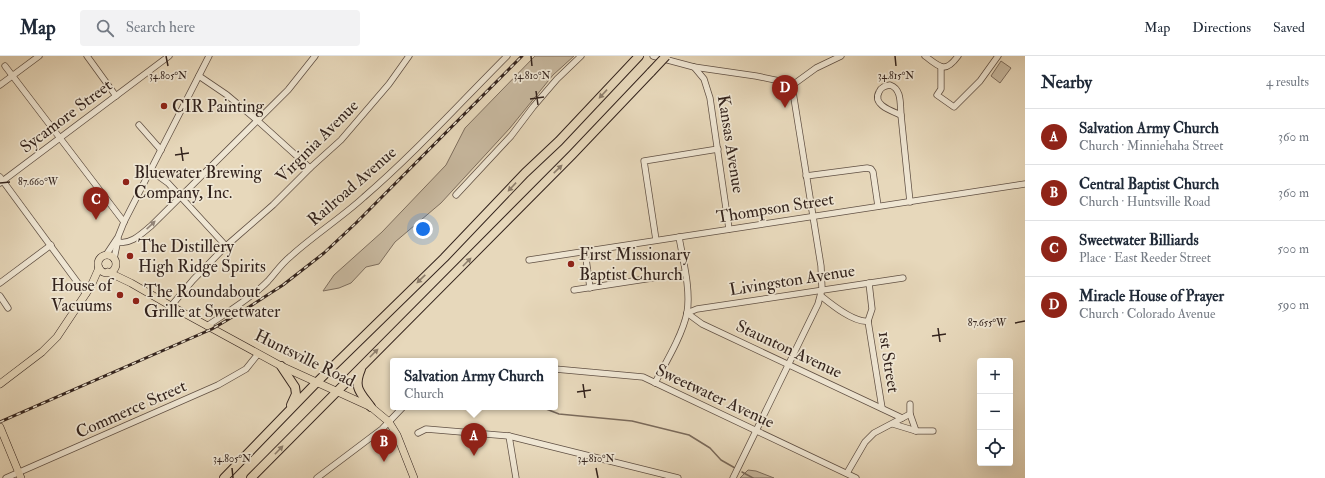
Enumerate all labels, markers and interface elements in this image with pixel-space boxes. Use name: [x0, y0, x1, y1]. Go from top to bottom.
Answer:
search box: [80, 10, 360, 46]
text: Map: [20, 16, 56, 40]
icon: search: [94, 17, 116, 39]
text: Search here: [126, 18, 195, 37]
text: Map: [1144, 19, 1170, 36]
text: Directions: [1192, 19, 1251, 36]
text: Saved: [1273, 19, 1305, 36]
text: 34.805°N: [149, 70, 187, 82]
text: 34.810°N: [513, 70, 551, 82]
text: 34.815°N: [878, 70, 914, 82]
text: Nearby: [1041, 72, 1092, 93]
street label: Sycamore Street: [16, 74, 117, 158]
text: 4 results: [1266, 74, 1309, 90]
pin: D: [772, 75, 798, 108]
one-way arrow: [598, 89, 608, 99]
street label: Kansas Avenue: [713, 93, 749, 195]
street label: Virginia Avenue: [271, 95, 363, 187]
place label: CIR Painting: [172, 96, 265, 117]
marker: CIR Painting: [159, 101, 169, 111]
text: Salvation Army Church: [1079, 119, 1219, 138]
text: A: [1050, 129, 1058, 145]
text: 360 m: [1278, 129, 1309, 145]
text: Church · Minniehaha Street: [1079, 138, 1224, 154]
street label: Railroad Avenue: [303, 142, 401, 230]
place label: Bluewater Brewing Company, Inc.: [134, 162, 262, 204]
one-way arrow: [553, 164, 563, 174]
text: Central Baptist Church: [1079, 175, 1219, 194]
text: 87.660°W: [18, 176, 59, 188]
marker: Bluewater Brewing Company, Inc.: [121, 177, 131, 187]
one-way arrow: [507, 182, 517, 192]
text: B: [1050, 185, 1058, 201]
text: 360 m: [1278, 185, 1309, 201]
pin: C: [83, 187, 109, 220]
street label: Thompson Street: [715, 188, 836, 229]
text: Church · Huntsville Road: [1079, 194, 1210, 210]
your location: [413, 219, 433, 239]
one-way arrow: [146, 220, 156, 230]
text: Sweetwater Billiards: [1079, 231, 1199, 250]
place label: The Distillery High Ridge Spirits: [138, 236, 266, 278]
text: C: [1049, 241, 1059, 257]
text: 500 m: [1277, 241, 1309, 257]
place label: First Missionary Baptist Church: [579, 244, 691, 286]
text: Place · East Reeder Street: [1079, 250, 1211, 266]
marker: The Distillery High Ridge Spirits: [125, 251, 135, 261]
one-way arrow: [462, 257, 472, 267]
marker: First Missionary Baptist Church: [566, 259, 576, 269]
street label: Livingston Avenue: [728, 260, 856, 300]
place label: House of Vacuums: [51, 275, 114, 316]
one-way arrow: [416, 275, 426, 284]
place label: The Roundabout Grille at Sweetwater: [144, 281, 281, 322]
text: Miracle House of Prayer: [1079, 287, 1224, 306]
marker: House of Vacuums: [115, 290, 125, 300]
marker: The Roundabout Grille at Sweetwater: [131, 296, 141, 306]
text: D: [1049, 297, 1059, 313]
text: 590 m: [1277, 297, 1309, 313]
text: Church · Colorado Avenue: [1079, 306, 1215, 322]
street label: Staunton Avenue: [733, 315, 845, 383]
text: 87.655°W: [968, 317, 1007, 329]
street label: Huntsville Road: [251, 325, 359, 392]
street label: 1st Street: [874, 330, 904, 395]
one-way arrow: [369, 348, 379, 358]
popup: [390, 358, 558, 410]
map controls: [977, 358, 1013, 466]
button: +: [977, 358, 1013, 394]
street label: Sweetwater Avenue: [652, 359, 778, 433]
text: Salvation Army Church: [404, 367, 544, 386]
street label: Commerce Street: [72, 375, 190, 443]
text: Church: [404, 386, 444, 402]
button: −: [977, 394, 1013, 430]
pin: A: [461, 423, 487, 456]
pin: B: [371, 429, 397, 462]
button: locate: [977, 430, 1013, 466]
one-way arrow: [274, 445, 283, 455]
text: 34.805°N: [213, 453, 251, 465]
text: 34.810°N: [577, 453, 615, 465]

